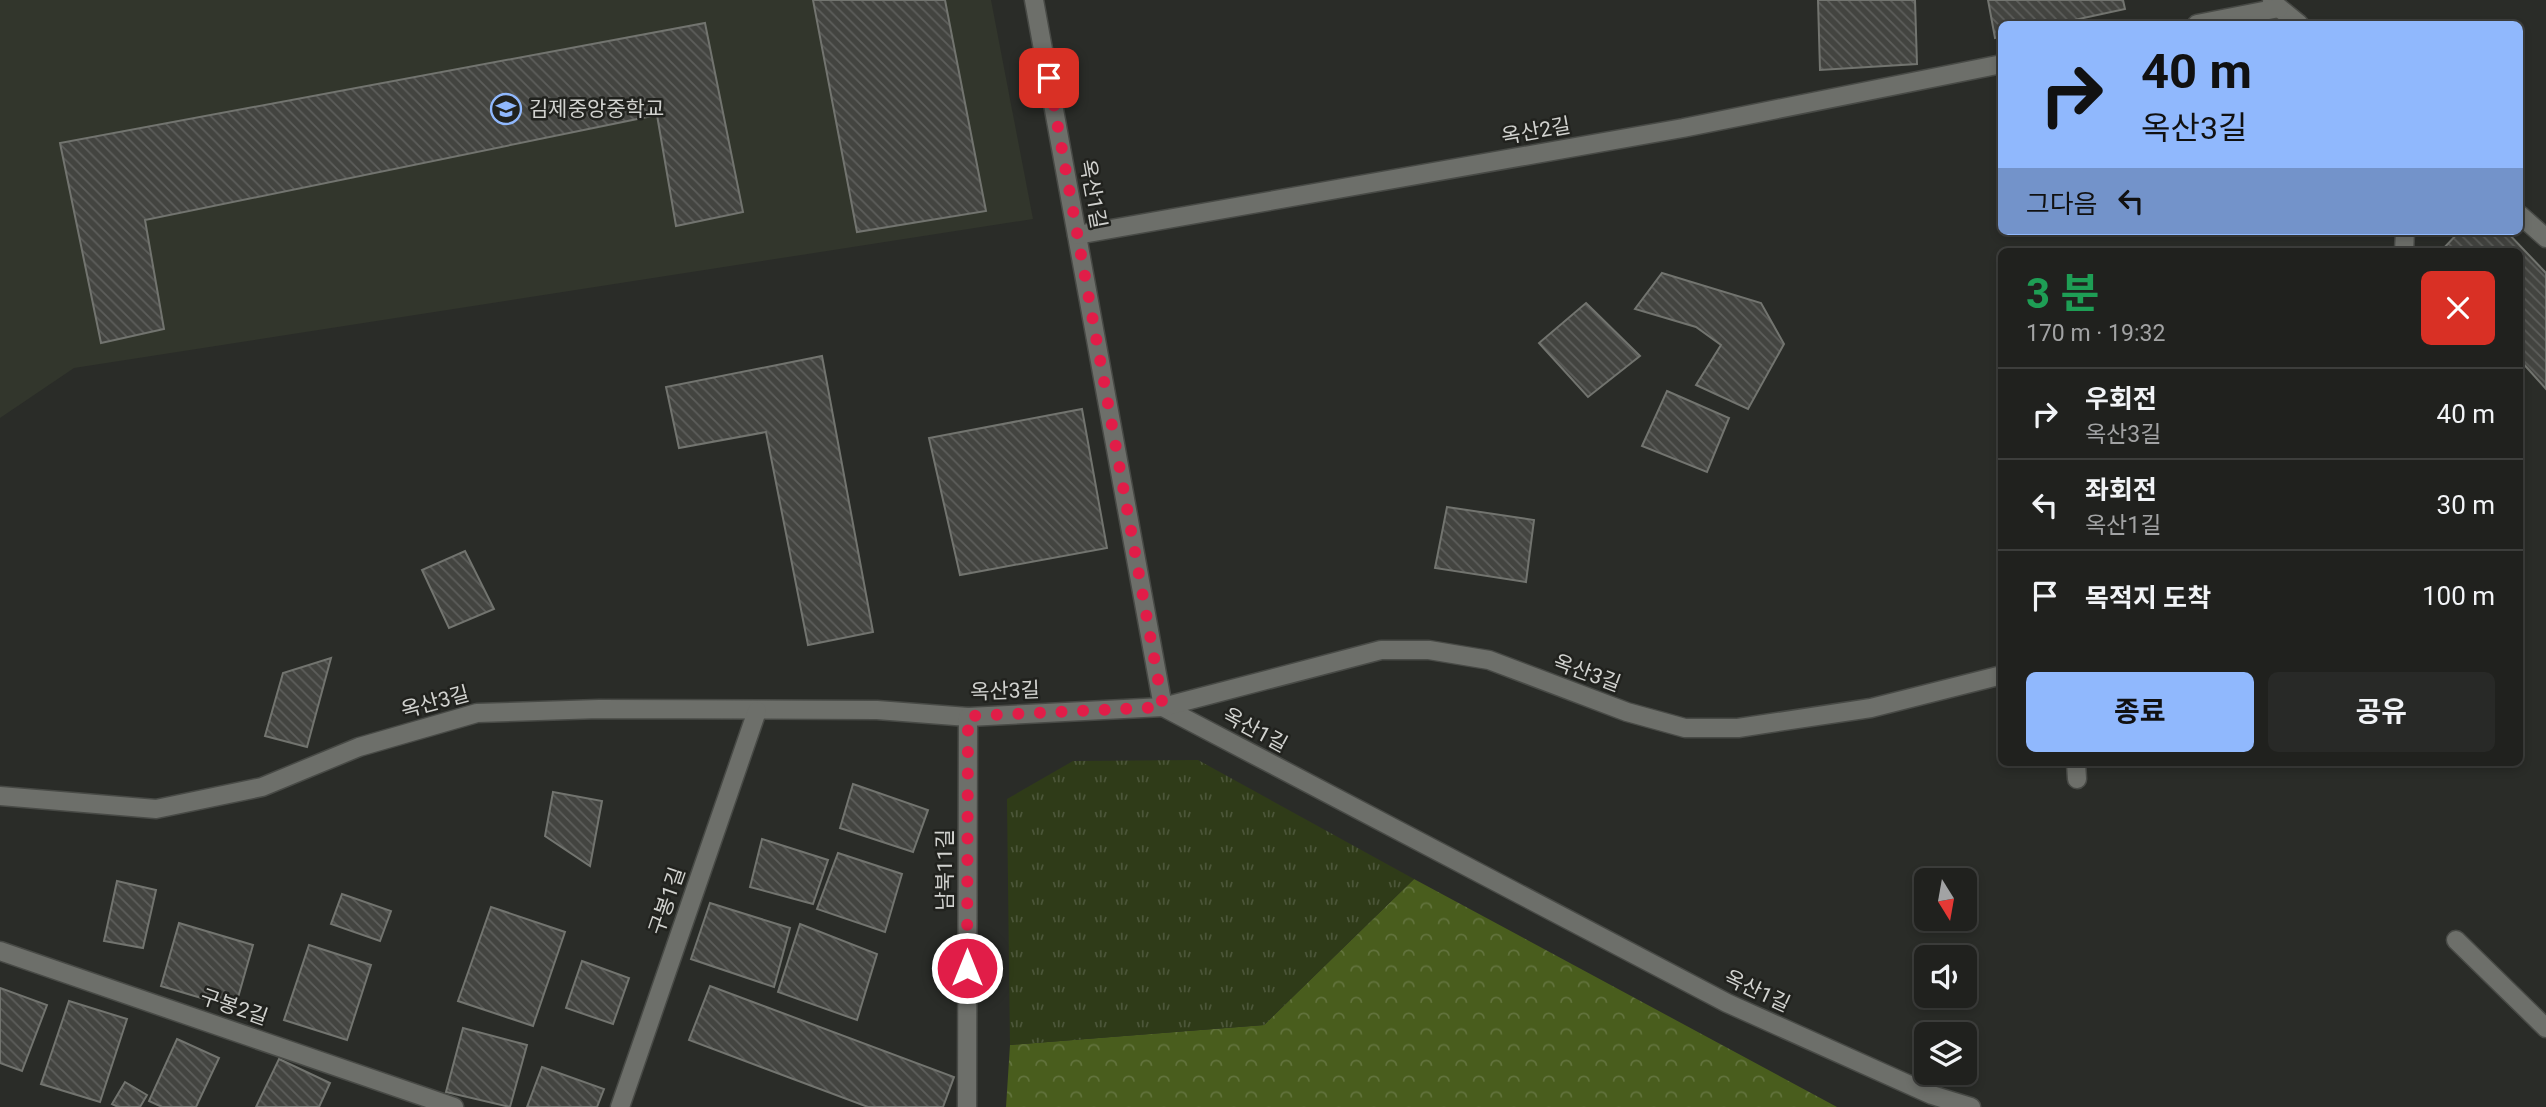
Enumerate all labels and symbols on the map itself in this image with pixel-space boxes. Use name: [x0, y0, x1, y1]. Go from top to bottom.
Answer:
pin: [1019, 48, 1079, 108]
school or university icon: 김제중앙중학교: [489, 92, 523, 126]
place label: 김제중앙중학교: [529, 97, 664, 121]
street label: 옥산2길: [1500, 113, 1572, 149]
street label: 옥산1길: [1075, 158, 1111, 230]
street label: 옥산3길: [1550, 650, 1624, 696]
street label: 옥산3길: [970, 678, 1040, 704]
street label: 옥산3길: [398, 681, 472, 723]
street label: 옥산1길: [1219, 703, 1291, 757]
street label: 남북11길: [933, 829, 957, 911]
street label: 구봉1길: [644, 864, 690, 938]
north arrow: [1914, 868, 1978, 931]
position arrow: [930, 931, 1004, 1005]
street label: 옥산1길: [1720, 965, 1794, 1017]
street label: 구봉2길: [197, 984, 271, 1030]

